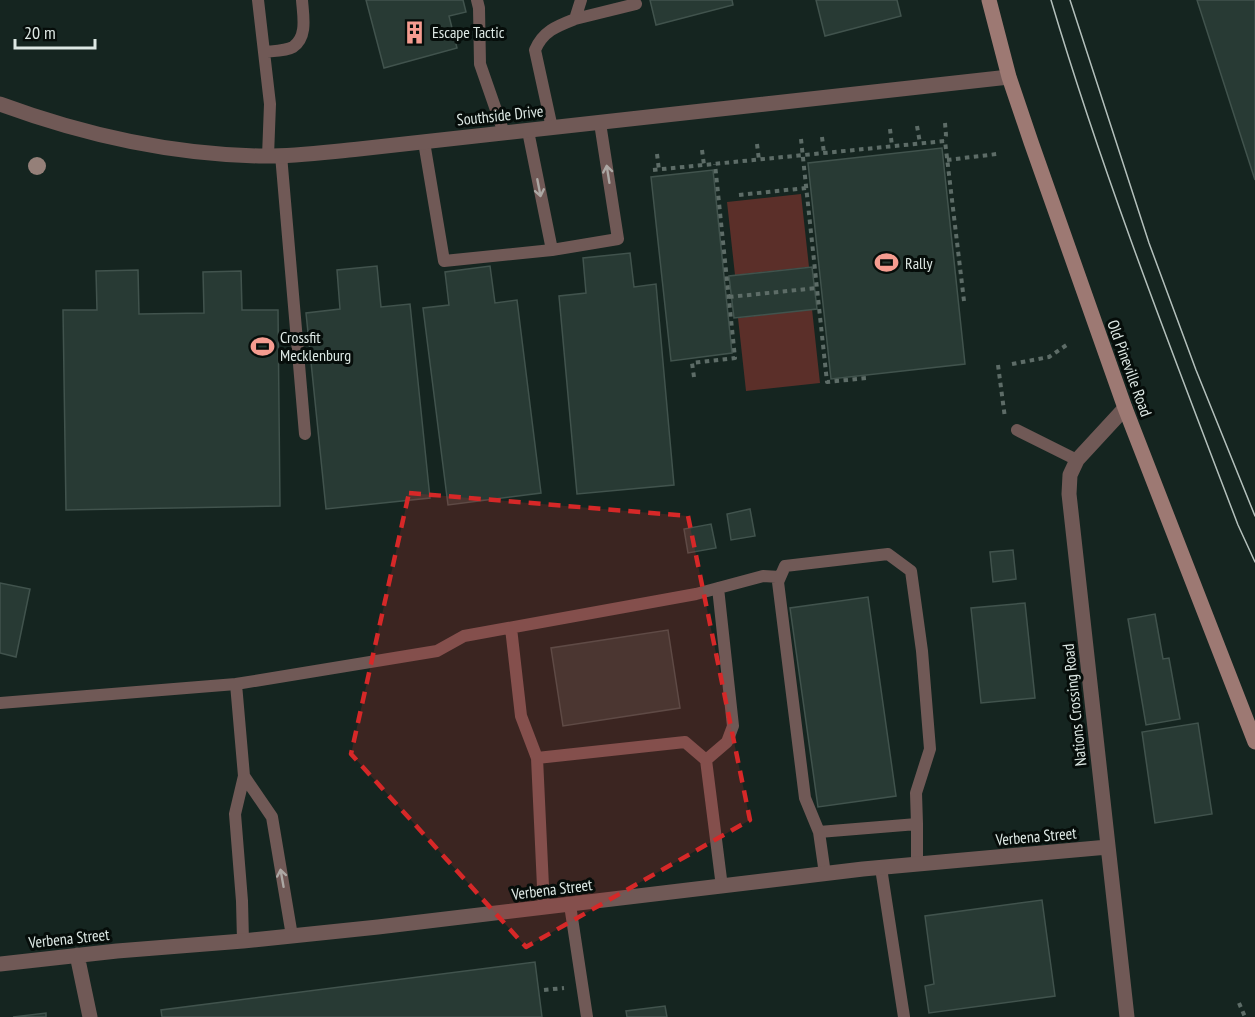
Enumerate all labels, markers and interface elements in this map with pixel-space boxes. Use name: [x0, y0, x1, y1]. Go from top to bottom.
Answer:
scale bar: [15, 12, 94, 50]
building icon: Escape Tactic: [401, 19, 427, 45]
text: 20 m: [24, 21, 56, 44]
place label: Escape Tactic: [432, 22, 505, 42]
street label: Southside Drive: [456, 101, 544, 129]
one-way arrow: [602, 165, 613, 185]
one-way arrow: [534, 178, 545, 197]
sports icon: Rally: [874, 250, 900, 276]
place label: Rally: [905, 253, 933, 273]
street label: Old Pineville Road: [1103, 317, 1157, 419]
place label: Crossfit Mecklenburg: [280, 327, 351, 365]
sports icon: Crossfit Mecklenburg: [249, 333, 275, 359]
street label: Nations Crossing Road: [1058, 643, 1090, 767]
street label: Verbena Street: [994, 822, 1078, 850]
one-way arrow: [276, 869, 287, 889]
street label: Verbena Street: [510, 874, 594, 904]
street label: Verbena Street: [27, 924, 111, 952]

